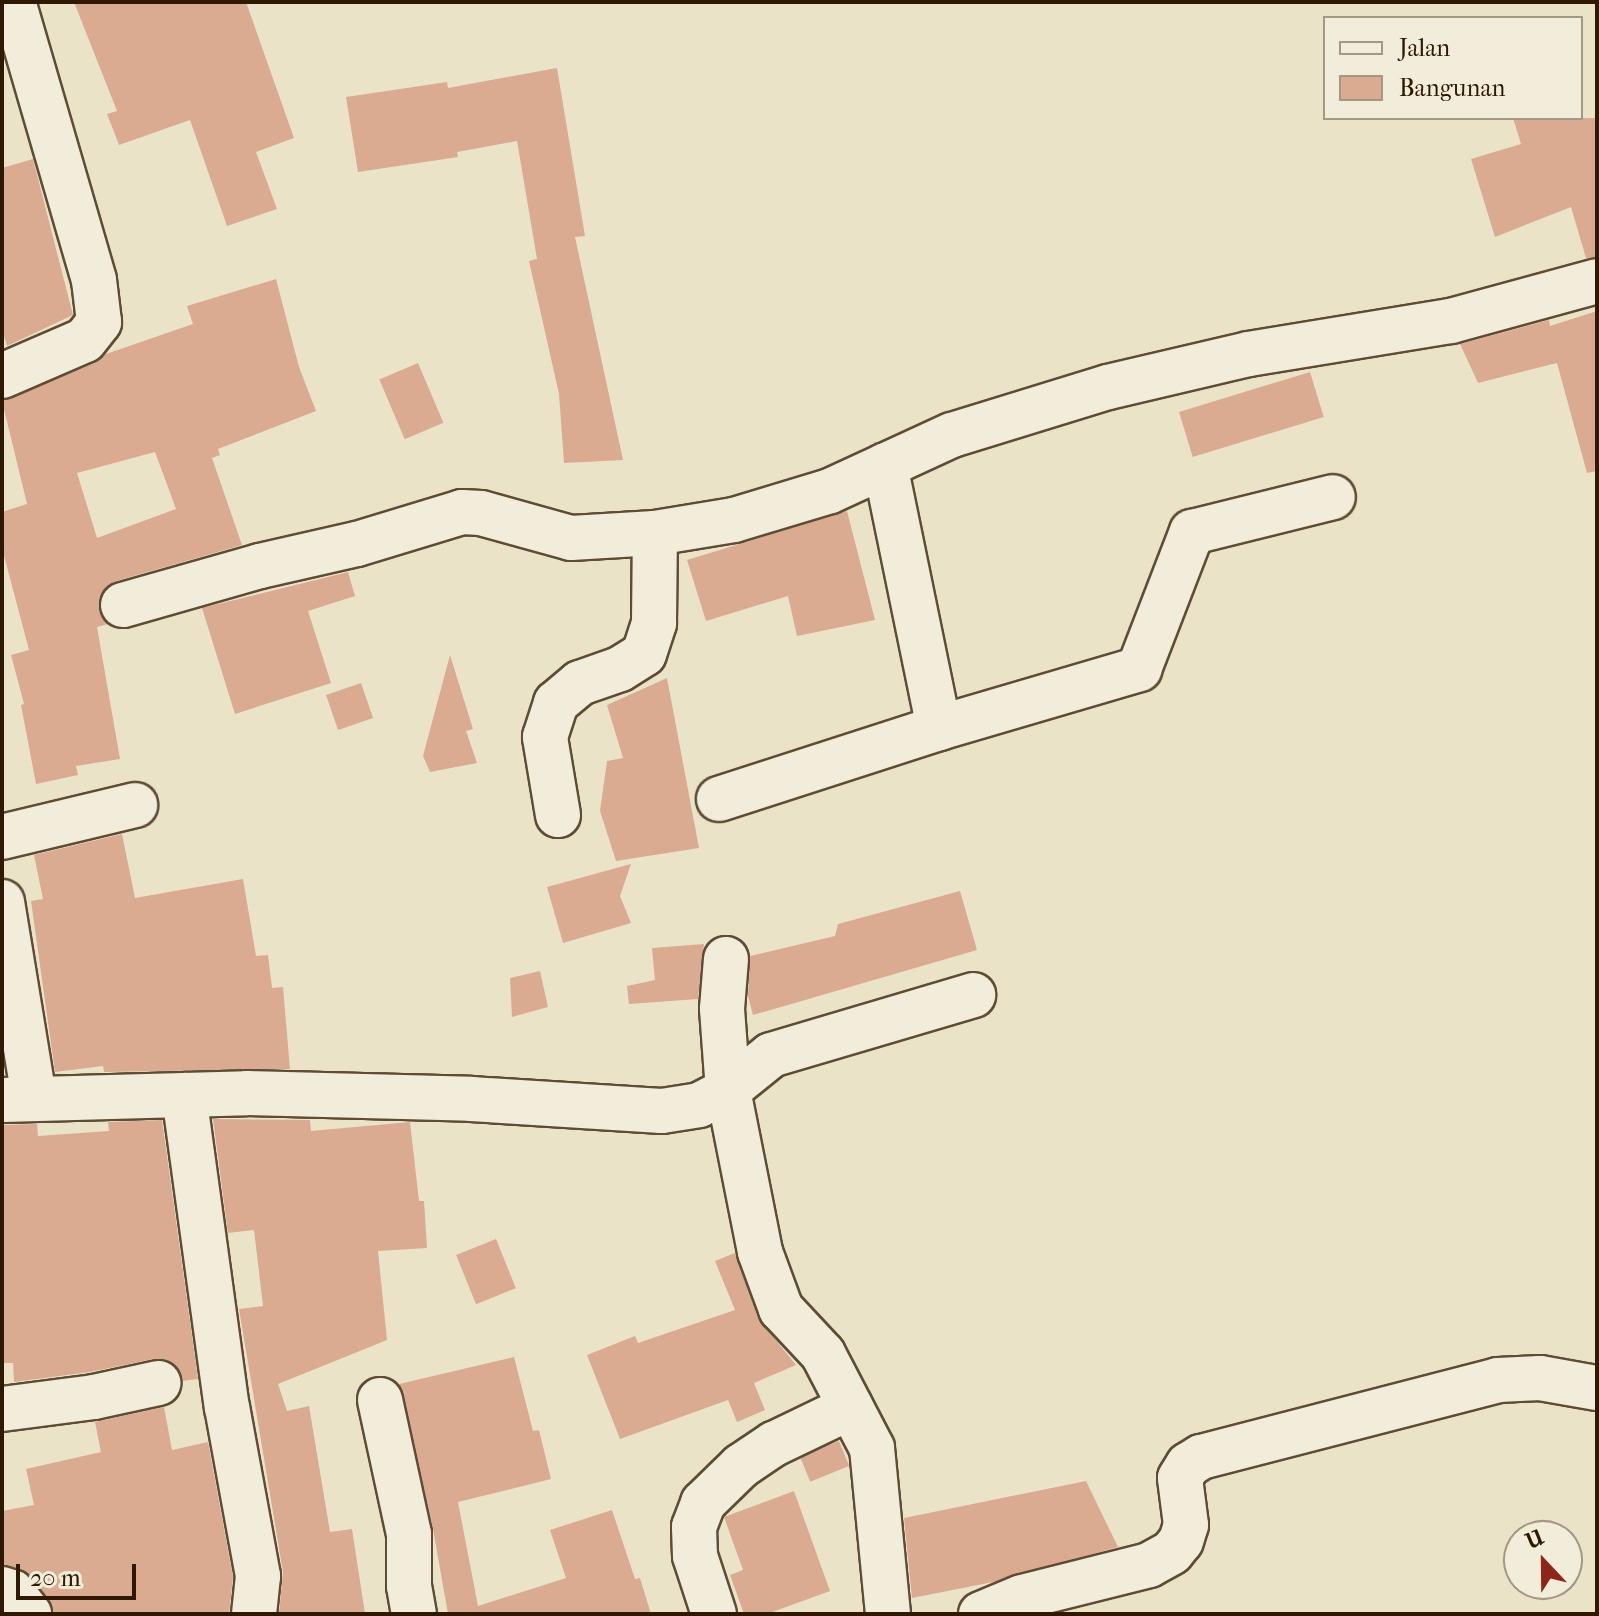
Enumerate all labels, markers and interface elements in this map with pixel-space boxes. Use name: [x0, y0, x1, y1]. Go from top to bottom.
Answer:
legend: [1323, 16, 1583, 120]
text: Jalan: [1399, 34, 1450, 62]
text: Bangunan: [1399, 74, 1505, 102]
north arrow: [1503, 1520, 1583, 1600]
text: U: [1522, 1524, 1548, 1555]
scale bar: [20, 1548, 140, 1598]
text: 20 m: [30, 1564, 81, 1592]

